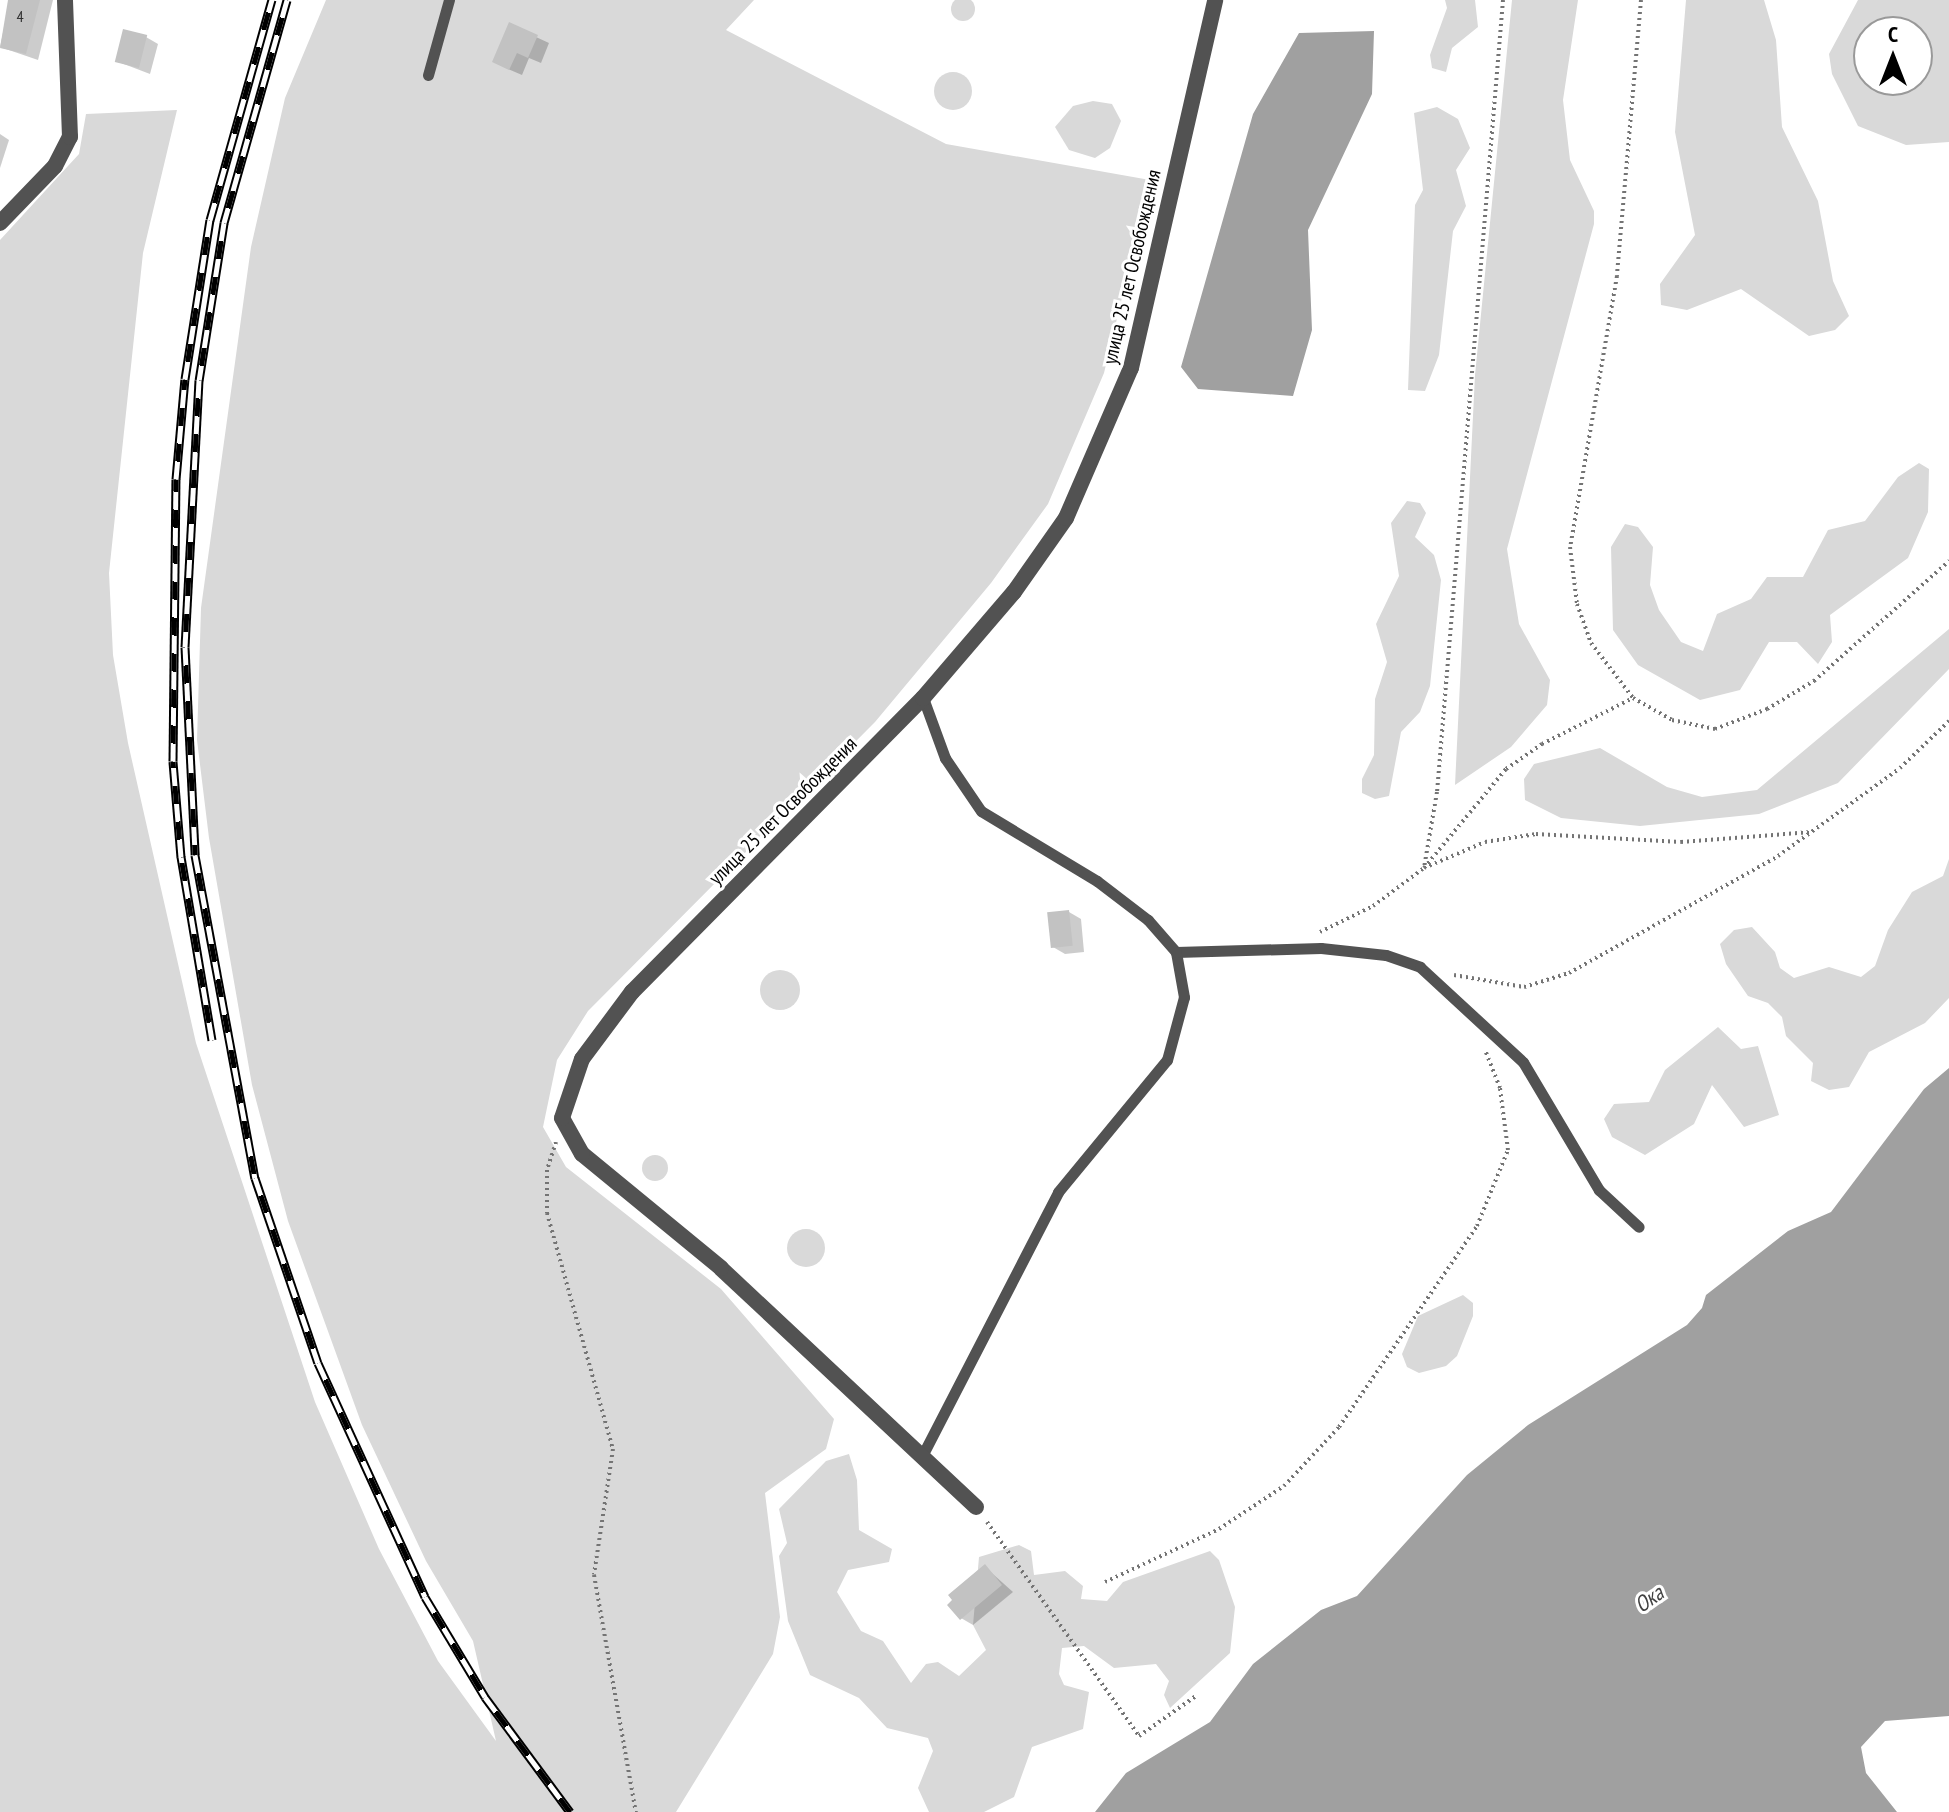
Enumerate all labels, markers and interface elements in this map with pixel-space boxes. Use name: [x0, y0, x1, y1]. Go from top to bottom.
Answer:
house number: 4: [16, 6, 24, 26]
north arrow: [1853, 16, 1933, 96]
text: С: [1888, 20, 1898, 48]
street label: улица 25 лет Освобождения: [1098, 167, 1166, 367]
street label: улица 25 лет Освобождения: [704, 732, 862, 890]
water label: Ока: [1629, 1580, 1669, 1618]

